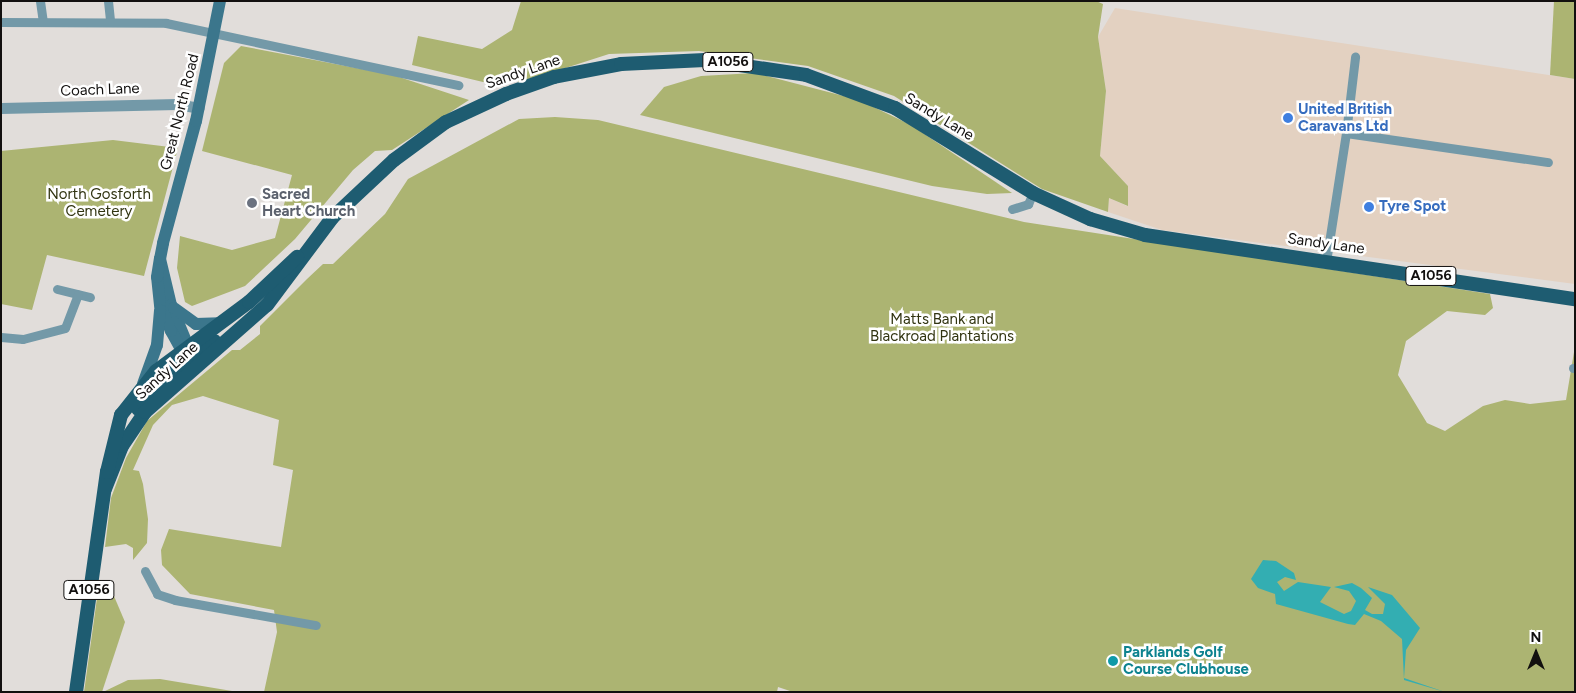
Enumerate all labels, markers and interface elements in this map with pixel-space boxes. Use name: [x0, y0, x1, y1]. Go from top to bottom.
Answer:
street label: Sandy Lane: [483, 51, 563, 93]
road number: A1056: [702, 51, 754, 74]
street label: Great North Road: [157, 52, 203, 172]
street label: Coach Lane: [60, 80, 140, 100]
street label: Sandy Lane: [901, 89, 977, 145]
place label: United British Caravans Ltd: [1298, 100, 1392, 135]
marker: United British Caravans Ltd: [1282, 112, 1294, 124]
park label: North Gosforth Cemetery: [47, 185, 151, 220]
place label: Sacred Heart Church: [262, 185, 355, 220]
marker: Sacred Heart Church: [246, 197, 258, 209]
place label: Tyre Spot: [1379, 198, 1446, 216]
marker: Tyre Spot: [1363, 201, 1375, 213]
street label: Sandy Lane: [1286, 230, 1366, 258]
road number: A1056: [1405, 264, 1457, 288]
park label: Matts Bank and Blackroad Plantations: [870, 310, 1014, 345]
street label: Sandy Lane: [132, 338, 202, 404]
road number: A1056: [63, 578, 115, 602]
north arrow: [1511, 628, 1561, 678]
text: N: [1531, 629, 1541, 646]
place label: Parklands Golf Course Clubhouse: [1123, 643, 1249, 678]
marker: Parklands Golf Course Clubhouse: [1107, 655, 1119, 667]

